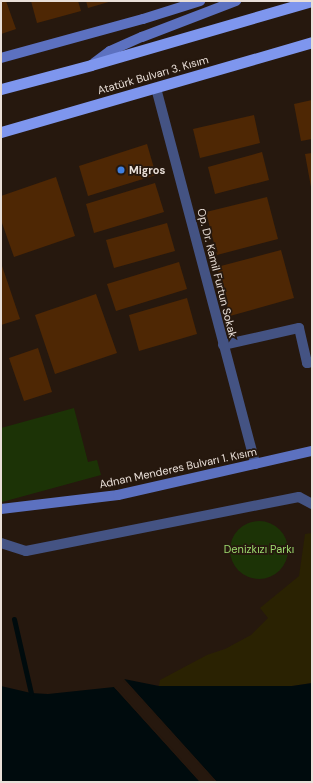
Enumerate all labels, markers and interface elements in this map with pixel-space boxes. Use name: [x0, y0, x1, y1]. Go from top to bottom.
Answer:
street label: Atatürk Bulvarı 3. Kısım: [96, 53, 210, 97]
place label: Migros: [129, 163, 165, 177]
marker: Migros: [116, 165, 126, 175]
street label: Op. Dr. Kamil Furtun Sokak: [195, 207, 239, 339]
street label: Adnan Menderes Bulvarı 1. Kısım: [98, 445, 258, 491]
park label: Denizkızı Parkı: [224, 542, 294, 556]

